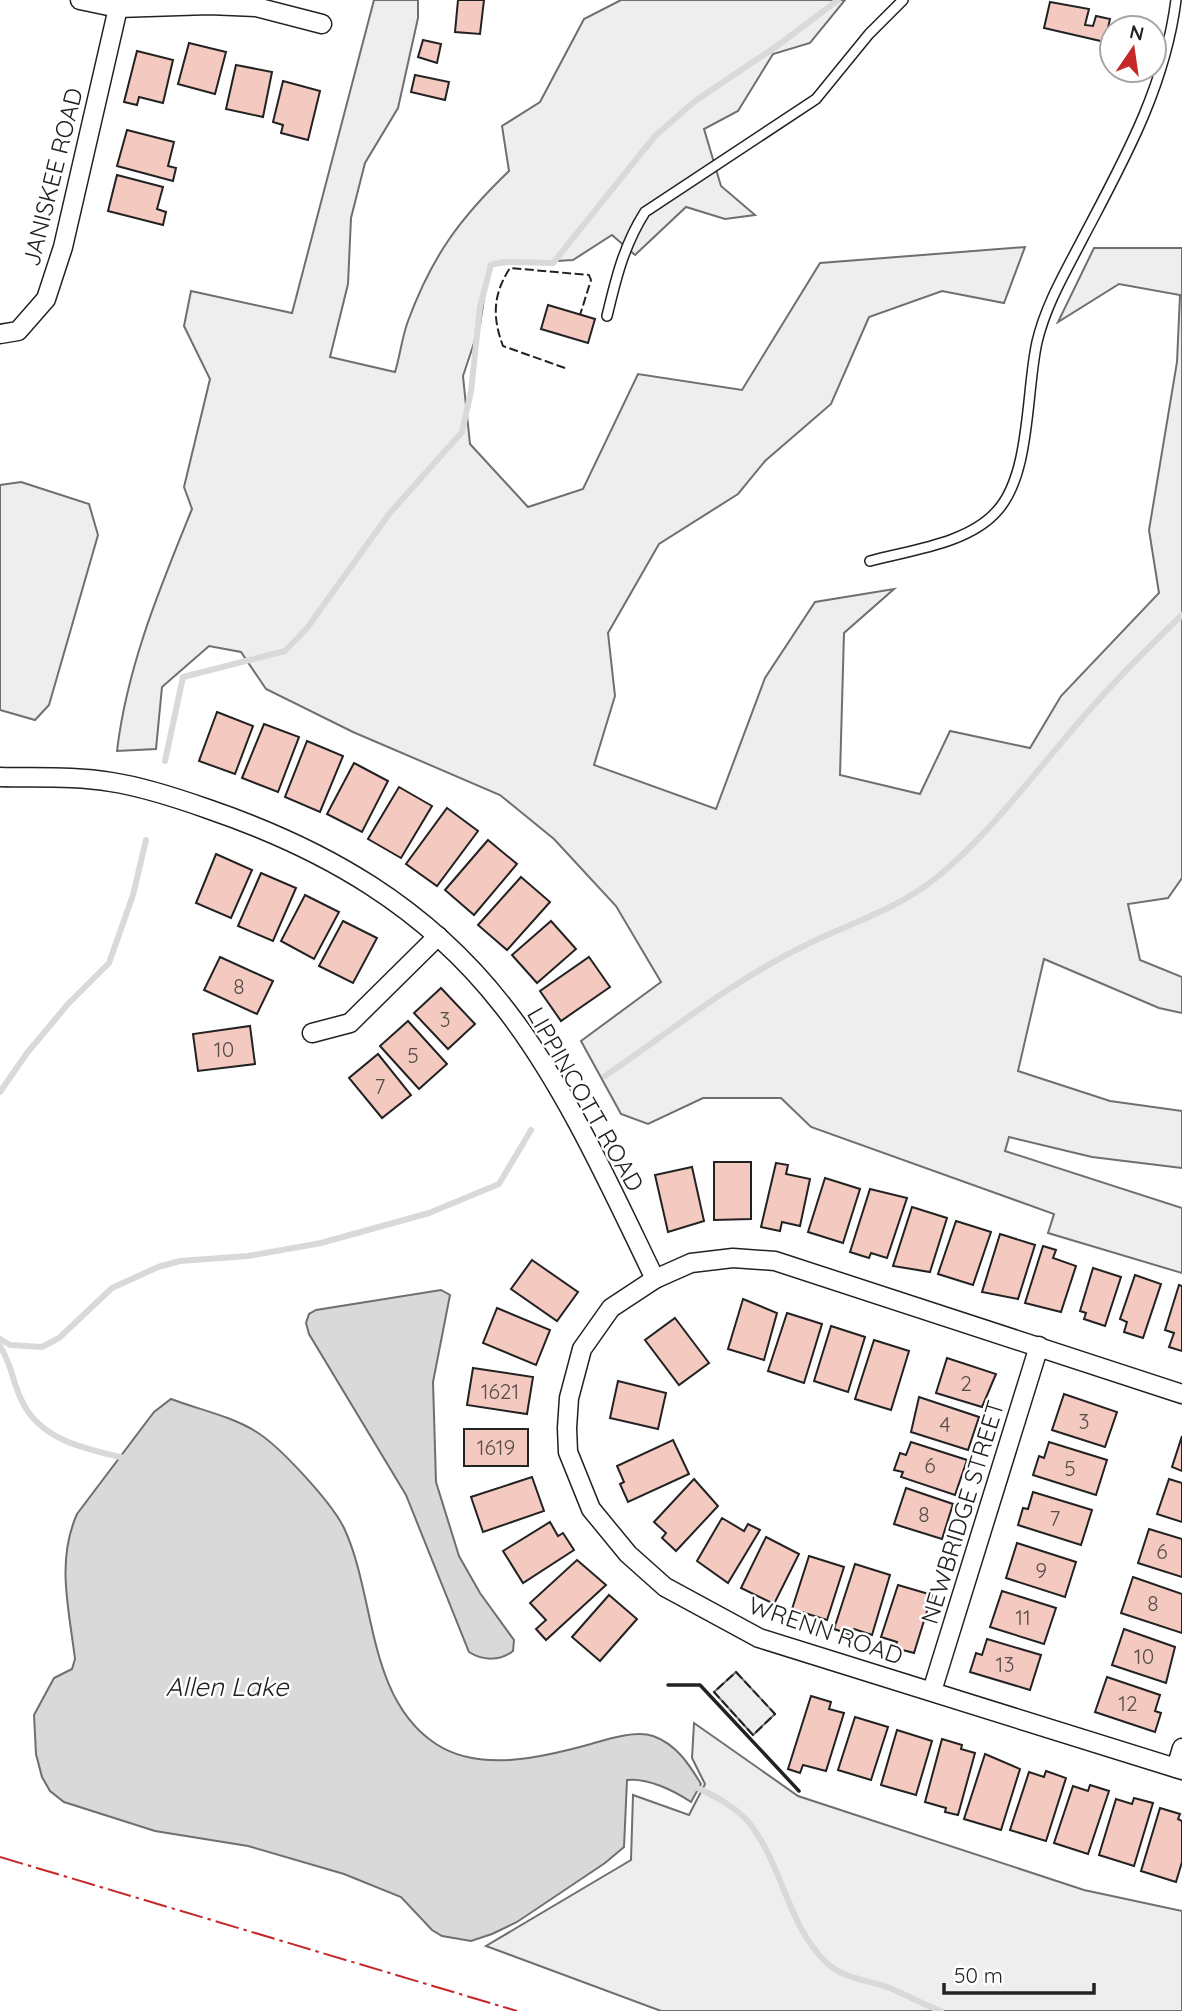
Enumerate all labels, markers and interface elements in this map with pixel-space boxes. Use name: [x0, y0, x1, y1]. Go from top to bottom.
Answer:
north arrow: [1098, 14, 1168, 84]
text: N: [1127, 19, 1146, 46]
street label: JANISKEE ROAD: [15, 85, 89, 269]
house number: 8: [233, 973, 245, 999]
street label: LIPPINCOTT ROAD: [521, 1002, 651, 1196]
house number: 3: [439, 1006, 451, 1032]
house number: 10: [214, 1036, 234, 1062]
house number: 5: [407, 1042, 419, 1068]
house number: 7: [375, 1073, 386, 1099]
house number: 2: [960, 1370, 972, 1396]
house number: 1621: [481, 1378, 519, 1404]
street label: NEWBRIDGE STREET: [914, 1397, 1010, 1627]
house number: 3: [1078, 1408, 1090, 1434]
house number: 4: [939, 1411, 951, 1437]
house number: 1619: [477, 1434, 515, 1460]
house number: 6: [924, 1452, 936, 1478]
house number: 5: [1064, 1455, 1076, 1481]
house number: 8: [918, 1501, 930, 1527]
house number: 7: [1050, 1505, 1061, 1531]
house number: 6: [1156, 1538, 1168, 1564]
house number: 9: [1035, 1557, 1047, 1583]
street label: WRENN ROAD: [745, 1590, 907, 1670]
house number: 8: [1147, 1590, 1159, 1616]
house number: 11: [1015, 1604, 1031, 1630]
house number: 10: [1134, 1643, 1154, 1669]
house number: 13: [996, 1651, 1014, 1677]
water label: Allen Lake: [166, 1670, 290, 1703]
house number: 12: [1118, 1690, 1138, 1716]
scale bar: [944, 1952, 1094, 1996]
text: 50 m: [954, 1962, 1003, 1988]

